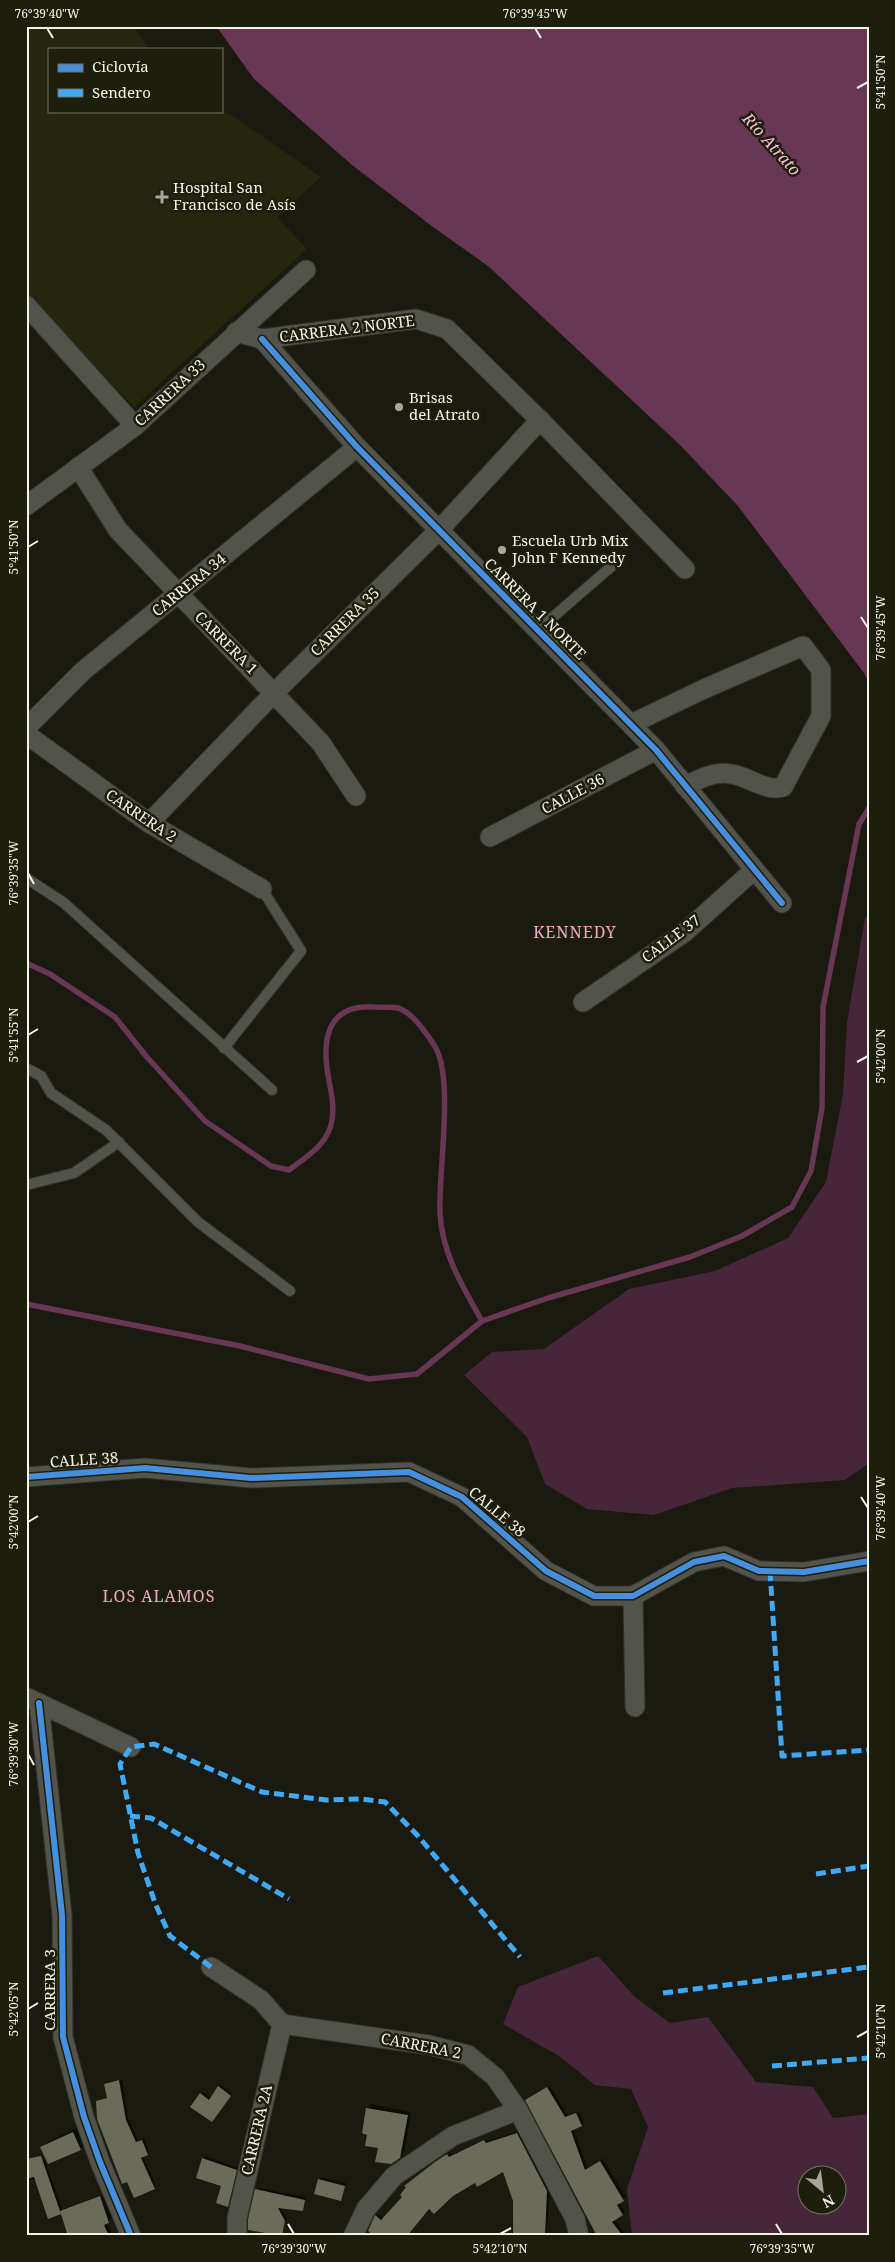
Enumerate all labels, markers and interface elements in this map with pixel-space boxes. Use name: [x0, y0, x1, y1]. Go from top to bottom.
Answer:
text: 76°39'40"W: [14, 5, 80, 22]
text: 76°39'45"W: [502, 5, 568, 22]
legend: [48, 48, 222, 112]
text: 5°41'50"N: [872, 54, 889, 110]
text: Ciclovía: [92, 56, 149, 76]
text: Sendero: [92, 82, 151, 102]
water label: Río Atrato: [737, 107, 806, 180]
place label: Hospital San Francisco de Asís: [173, 177, 296, 214]
marker: Hospital San Francisco de Asís: [155, 190, 169, 204]
street label: CARRERA 2 NORTE: [278, 310, 416, 346]
street label: CARRERA 33: [130, 354, 209, 430]
place label: Brisas del Atrato: [409, 387, 480, 424]
marker: Brisas del Atrato: [393, 401, 405, 413]
text: 5°41'50"N: [5, 519, 22, 575]
place label: Escuela Urb Mix John F Kennedy: [511, 530, 629, 567]
marker: Escuela Urb Mix John F Kennedy: [496, 544, 508, 556]
street label: CARRERA 34: [147, 548, 230, 620]
street label: CARRERA 1 NORTE: [481, 553, 591, 663]
street label: CARRERA 35: [305, 582, 383, 660]
text: 76°39'45"W: [872, 595, 889, 661]
street label: CARRERA 1: [191, 606, 263, 678]
street label: CALLE 36: [538, 768, 607, 818]
street label: CARRERA 2: [102, 784, 181, 846]
text: 76°39'35"W: [5, 840, 22, 906]
street label: CALLE 37: [637, 910, 704, 967]
district label: KENNEDY: [533, 921, 617, 943]
text: 5°41'55"N: [5, 1007, 22, 1063]
text: 5°42'00"N: [872, 1028, 889, 1084]
street label: CALLE 38: [49, 1447, 119, 1471]
text: 76°39'40"W: [872, 1475, 889, 1541]
street label: CALLE 38: [465, 1482, 530, 1541]
text: 5°42'00"N: [5, 1494, 22, 1550]
district label: LOS ALAMOS: [103, 1585, 215, 1607]
text: 76°39'30"W: [5, 1721, 22, 1787]
street label: CARRERA 3: [39, 1949, 59, 2031]
text: 5°42'05"N: [5, 1981, 22, 2037]
text: 5°42'10"N: [872, 2003, 889, 2059]
street label: CARRERA 2: [379, 2027, 463, 2063]
street label: CARRERA 2A: [236, 2082, 276, 2177]
north arrow: [798, 2164, 848, 2214]
text: N: [819, 2191, 838, 2213]
text: 76°39'30"W: [261, 2240, 327, 2257]
text: 5°42'10"N: [472, 2240, 528, 2257]
text: 76°39'35"W: [749, 2240, 815, 2257]

